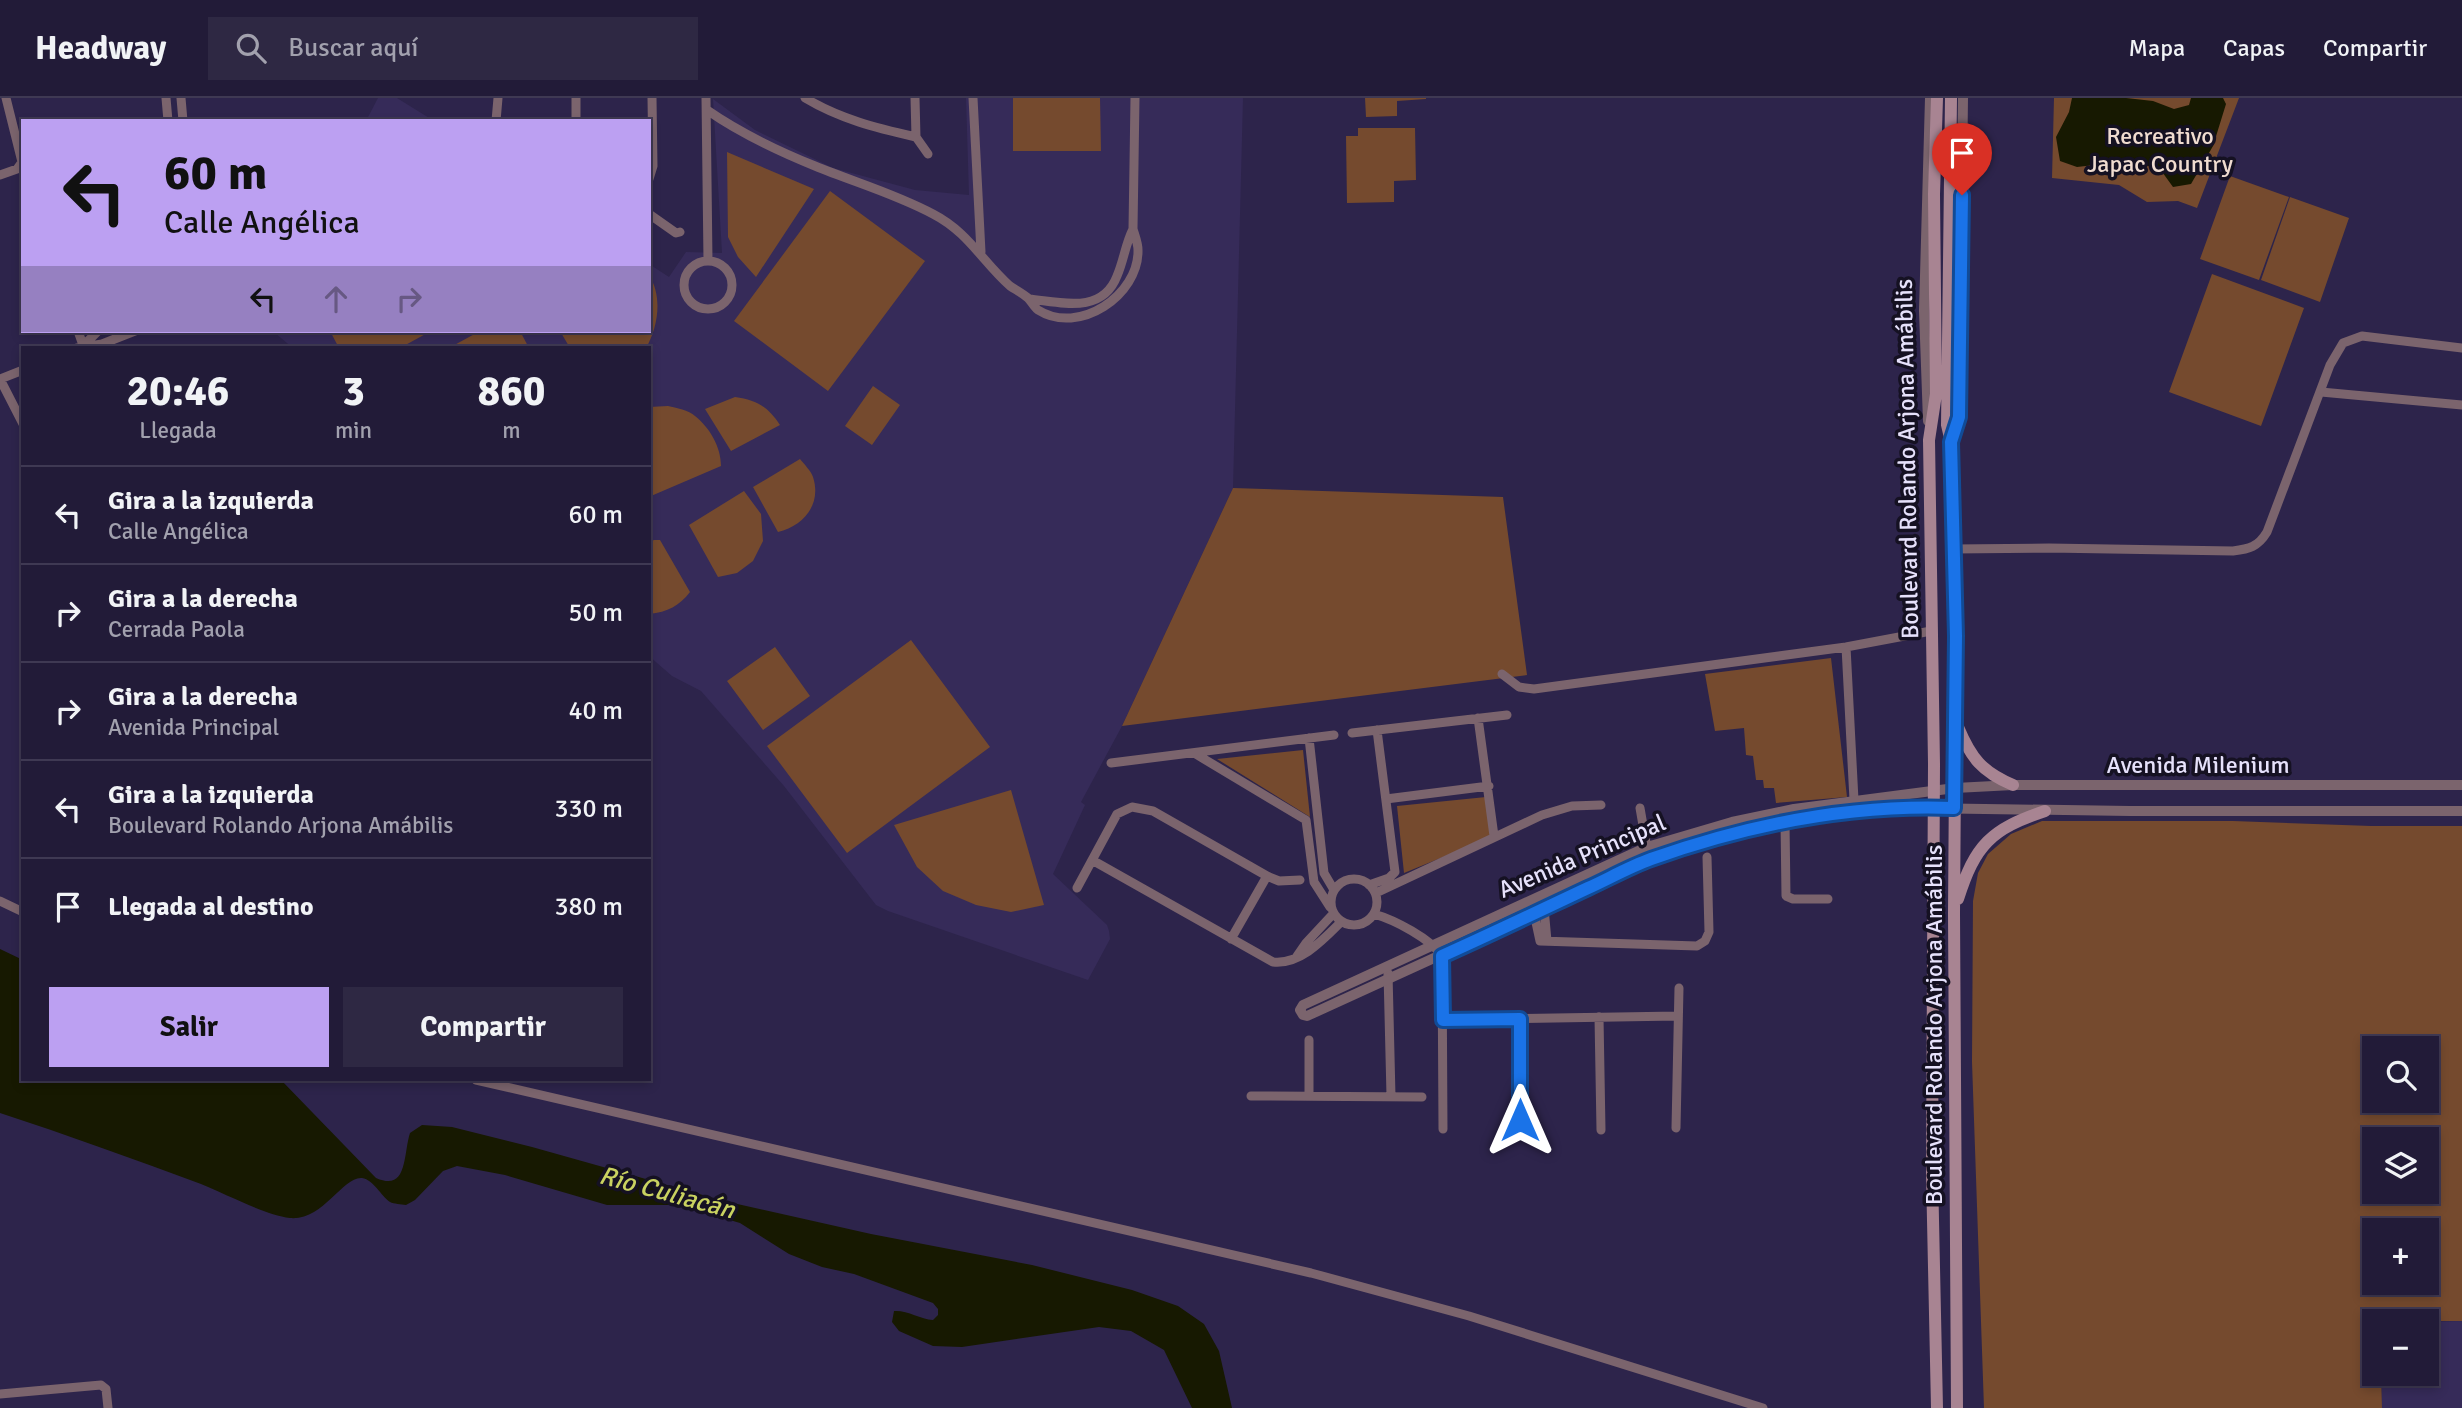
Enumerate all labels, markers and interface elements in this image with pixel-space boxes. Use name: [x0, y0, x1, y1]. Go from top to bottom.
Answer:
search box: [208, 17, 698, 80]
text: Headway: [35, 28, 166, 69]
icon: search: [232, 29, 270, 67]
text: Buscar aquí: [288, 32, 418, 64]
text: Mapa: [2129, 33, 2185, 63]
text: Capas: [2223, 33, 2285, 63]
text: Compartir: [2323, 33, 2427, 63]
park label: Recreativo Japac Country: [2087, 121, 2233, 179]
pin: [1932, 123, 1992, 195]
icon: arrive: [1943, 134, 1981, 172]
text: 60 m: [164, 143, 267, 203]
icon: left: [49, 147, 140, 238]
text: Calle Angélica: [164, 203, 360, 242]
street label: Boulevard Rolando Arjona Amábilis: [1889, 279, 1925, 639]
icon: left: [244, 280, 282, 318]
icon: ahead: [317, 280, 355, 318]
icon: right: [390, 280, 428, 318]
text: 20:46: [126, 366, 230, 417]
text: 3: [342, 366, 365, 417]
text: 860: [477, 366, 546, 417]
text: Llegada: [139, 416, 217, 445]
text: min: [335, 416, 372, 445]
text: m: [502, 416, 521, 445]
text: Gira a la izquierda: [108, 485, 314, 517]
icon: left: [49, 496, 87, 534]
text: 60 m: [568, 499, 623, 531]
text: Calle Angélica: [108, 517, 249, 546]
text: Gira a la derecha: [108, 583, 298, 615]
icon: right: [49, 594, 87, 632]
text: 50 m: [568, 597, 623, 629]
text: Cerrada Paola: [108, 615, 245, 644]
text: Gira a la derecha: [108, 681, 298, 713]
icon: right: [49, 692, 87, 730]
text: 40 m: [568, 695, 623, 727]
text: Avenida Principal: [108, 713, 279, 742]
street label: Avenida Milenium: [2106, 750, 2290, 780]
text: Gira a la izquierda: [108, 779, 314, 811]
icon: left: [49, 790, 87, 828]
text: 330 m: [554, 793, 623, 825]
street label: Avenida Principal: [1494, 807, 1670, 905]
text: Boulevard Rolando Arjona Amábilis: [108, 811, 453, 840]
street label: Boulevard Rolando Arjona Amábilis: [1919, 845, 1949, 1205]
icon: arrive: [49, 888, 87, 926]
text: Llegada al destino: [108, 891, 314, 923]
text: 380 m: [554, 891, 623, 923]
button: Salir: [49, 987, 329, 1067]
button: Compartir: [343, 987, 623, 1067]
map controls: [2362, 1036, 2439, 1386]
button: search: [2362, 1036, 2439, 1113]
position arrow: [1483, 1083, 1557, 1157]
button: layers: [2362, 1127, 2439, 1204]
water label: Río Culiacán: [596, 1160, 739, 1227]
button: +: [2362, 1218, 2439, 1295]
button: −: [2362, 1309, 2439, 1386]

